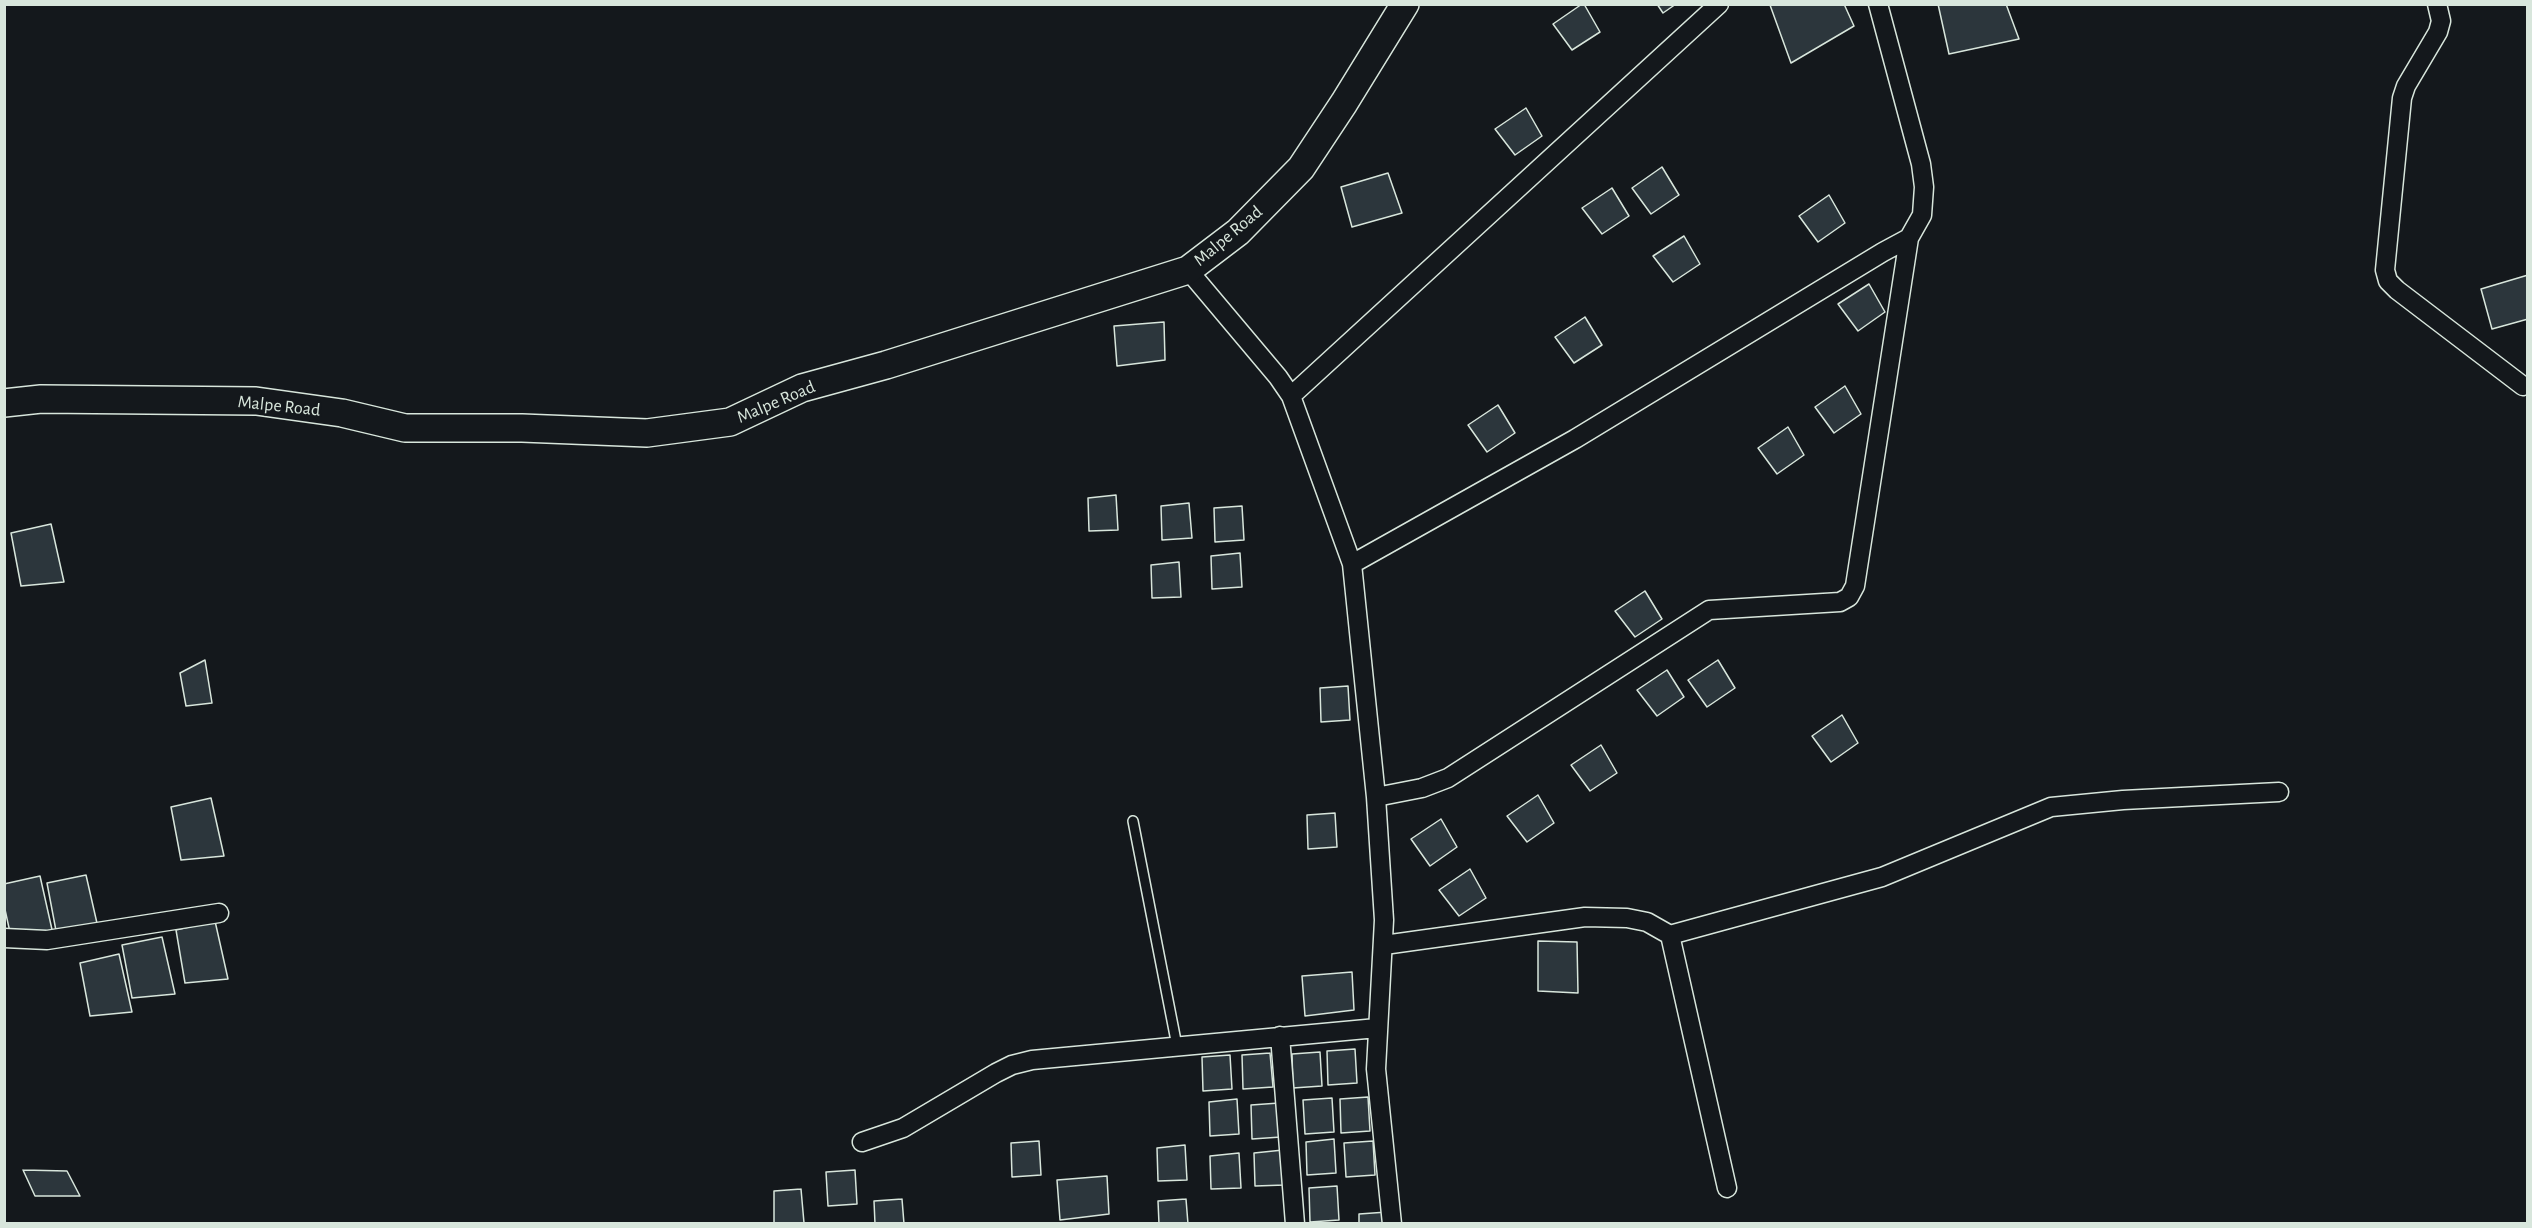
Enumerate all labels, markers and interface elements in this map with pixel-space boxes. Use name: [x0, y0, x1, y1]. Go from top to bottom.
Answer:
street label: Malpe Road: [1189, 201, 1267, 271]
street label: Malpe Road: [734, 376, 818, 428]
street label: Malpe Road: [237, 391, 321, 421]

